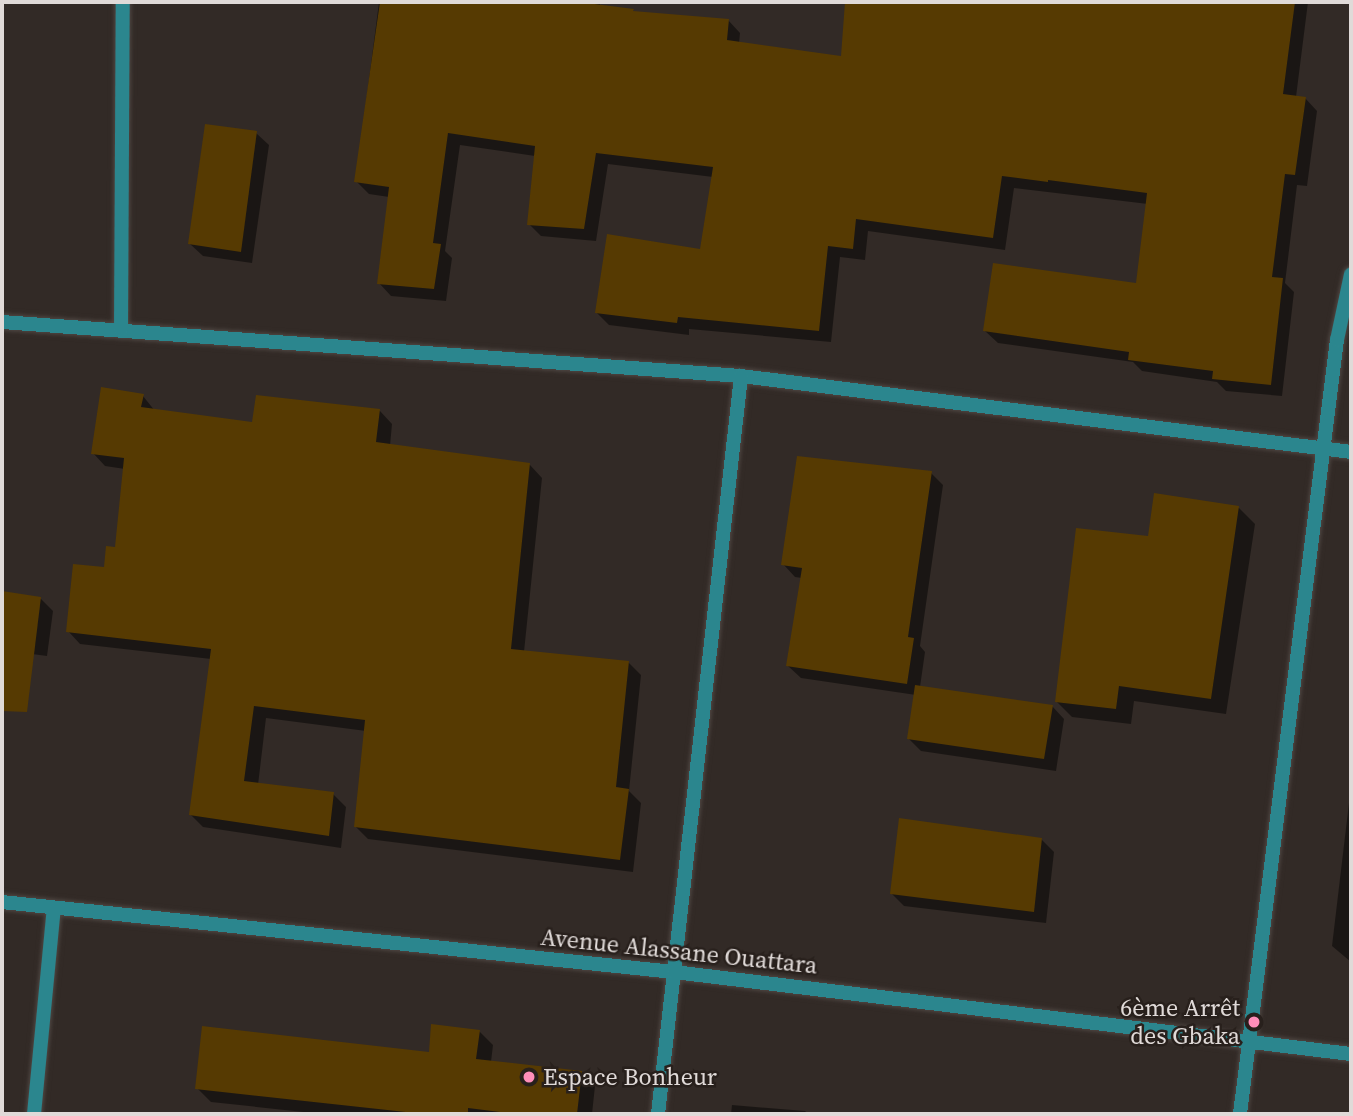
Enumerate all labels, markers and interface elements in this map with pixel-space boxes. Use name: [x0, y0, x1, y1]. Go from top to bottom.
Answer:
street label: Avenue Alassane Ouattara: [539, 922, 819, 980]
place label: 6ème Arrêt des Gbaka: [1120, 994, 1240, 1050]
marker: 6ème Arrêt des Gbaka: [1246, 1014, 1262, 1030]
place label: Espace Bonheur: [543, 1063, 717, 1091]
marker: Espace Bonheur: [521, 1069, 537, 1085]

